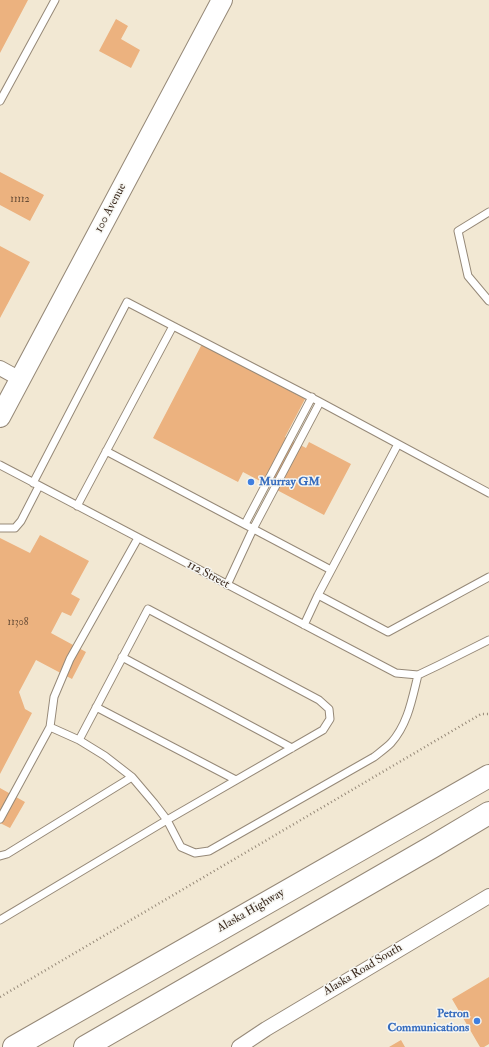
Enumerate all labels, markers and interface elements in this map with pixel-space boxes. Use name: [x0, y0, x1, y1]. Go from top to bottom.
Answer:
street label: 100 Avenue: [92, 181, 130, 235]
house number: 11112: [10, 194, 30, 206]
place label: Murray GM: [259, 475, 320, 489]
marker: Murray GM: [246, 477, 256, 487]
street label: 112 Street: [184, 558, 232, 592]
house number: 11308: [8, 617, 28, 629]
street label: Alaska Highway: [215, 886, 287, 936]
street label: Alaska Road South: [321, 941, 405, 999]
place label: Petron Communications: [388, 1007, 469, 1035]
marker: Petron Communications: [472, 1016, 482, 1026]

